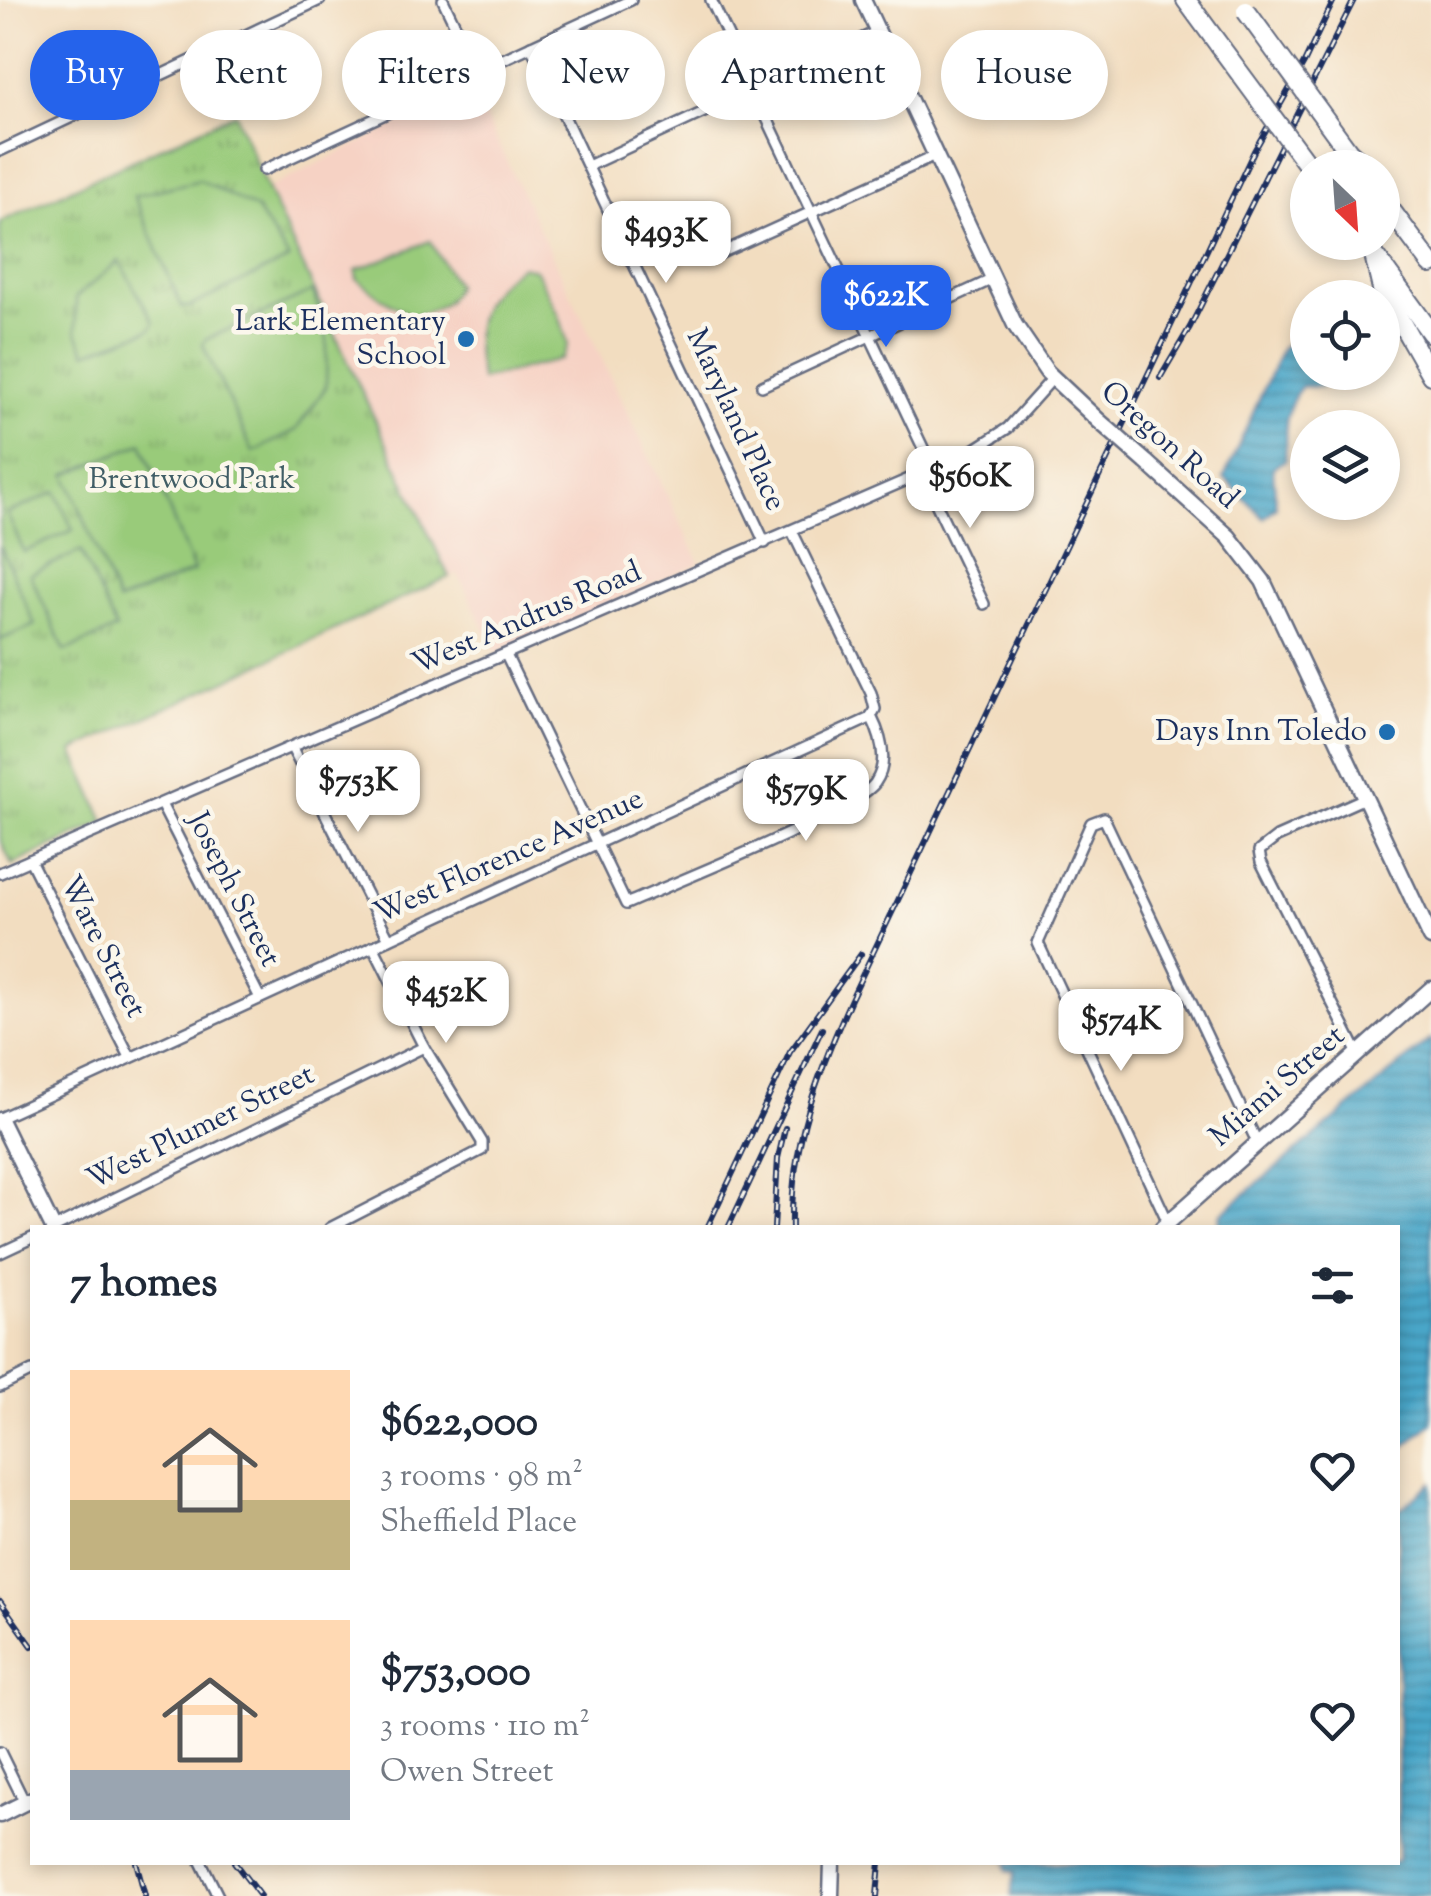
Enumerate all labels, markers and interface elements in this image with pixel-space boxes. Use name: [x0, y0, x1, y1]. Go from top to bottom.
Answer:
chip: Buy: [30, 30, 160, 120]
chip: Rent: [180, 30, 322, 120]
chip: Filters: [342, 30, 506, 120]
chip: New: [526, 30, 665, 120]
chip: Apartment: [685, 30, 921, 120]
chip: House: [941, 30, 1108, 120]
north arrow: [1290, 150, 1400, 260]
map controls: [1290, 150, 1400, 520]
pin: $493K: [596, 201, 736, 286]
text: $493K: [624, 210, 708, 256]
pin: $622K: [816, 265, 956, 350]
text: $622K: [843, 274, 929, 320]
button: locate: [1290, 280, 1400, 390]
place label: Lark Elementary School: [235, 301, 446, 378]
street label: Maryland Place: [674, 322, 796, 518]
marker: Lark Elementary School: [455, 328, 477, 350]
street label: Oregon Road: [1090, 372, 1248, 520]
button: layers: [1290, 410, 1400, 520]
pin: $560K: [900, 446, 1040, 531]
text: $560K: [928, 455, 1012, 501]
park label: Brentwood Park: [89, 459, 295, 502]
street label: West Andrus Road: [406, 551, 648, 687]
place label: Days Inn Toledo: [1155, 711, 1367, 754]
marker: Days Inn Toledo: [1376, 721, 1398, 743]
pin: $753K: [288, 750, 428, 835]
text: $753K: [318, 759, 398, 805]
pin: $579K: [736, 759, 876, 844]
text: $579K: [765, 768, 847, 814]
street label: West Florence Avenue: [367, 778, 651, 936]
street label: Joseph Street: [175, 803, 290, 975]
street label: Ware Street: [48, 869, 156, 1025]
pin: $452K: [376, 961, 516, 1046]
text: $452K: [405, 970, 487, 1016]
pin: $574K: [1051, 989, 1191, 1074]
text: $574K: [1080, 998, 1162, 1044]
street label: Miami Street: [1201, 1016, 1355, 1158]
street label: West Plumer Street: [80, 1054, 322, 1202]
text: 7 homes: [70, 1255, 218, 1315]
icon: filters: [1305, 1258, 1360, 1313]
text: $622,000: [380, 1394, 538, 1454]
icon: home: [150, 1410, 270, 1530]
icon: heart: [1305, 1443, 1360, 1498]
text: 3 rooms · 98 m²: [380, 1454, 583, 1500]
text: Sheffield Place: [380, 1500, 577, 1546]
text: $753,000: [380, 1644, 531, 1704]
icon: home: [150, 1660, 270, 1780]
icon: heart: [1305, 1693, 1360, 1748]
text: 3 rooms · 110 m²: [380, 1704, 590, 1750]
text: Owen Street: [380, 1750, 554, 1796]

